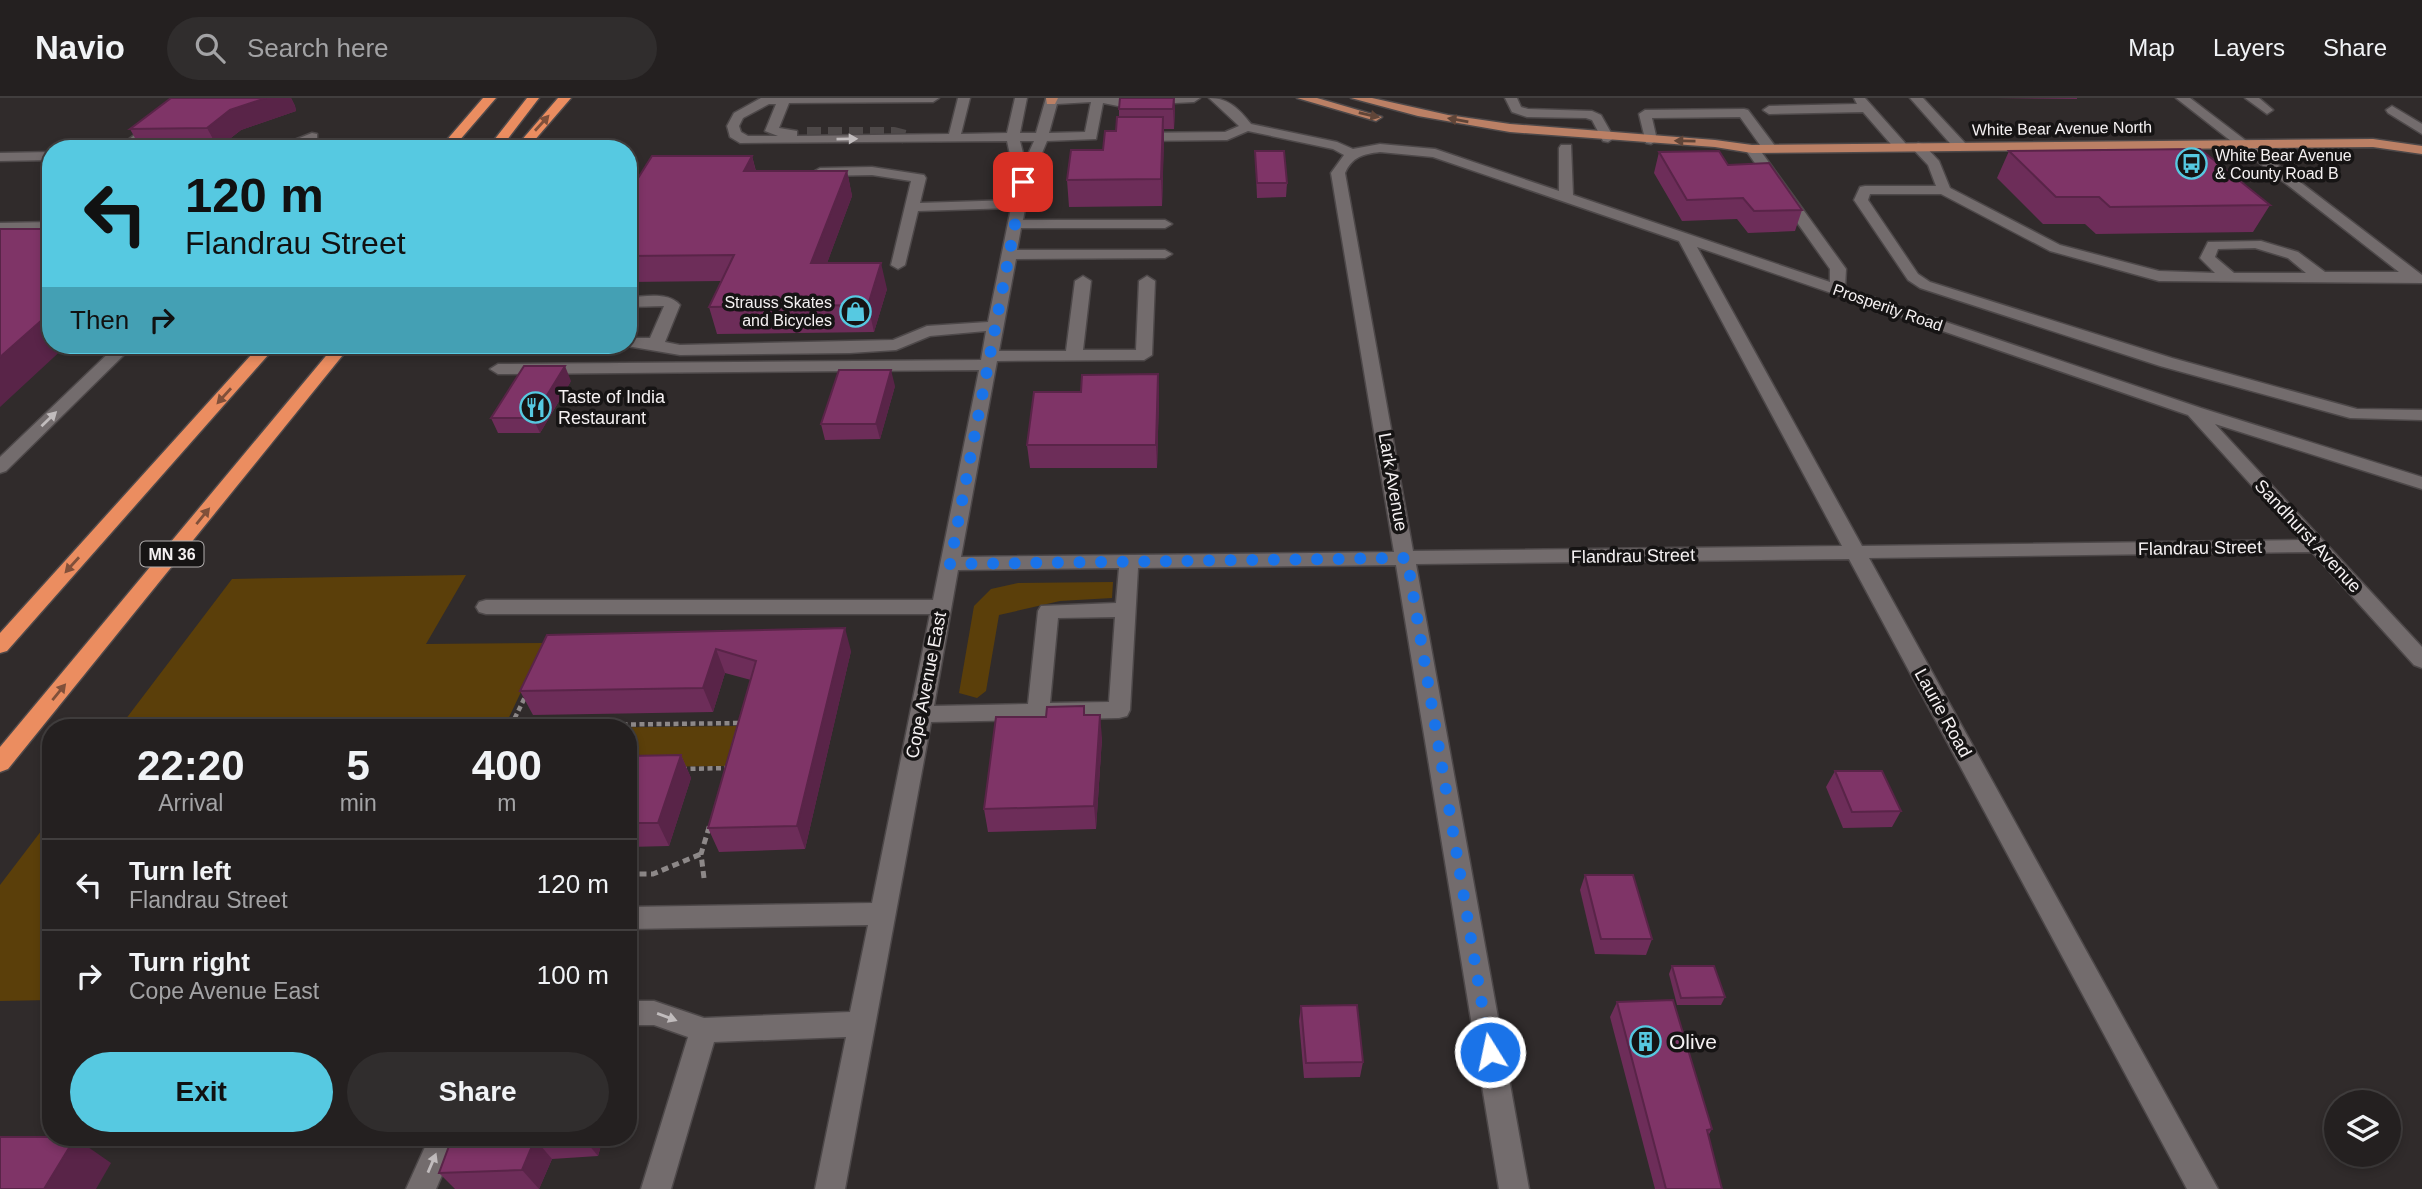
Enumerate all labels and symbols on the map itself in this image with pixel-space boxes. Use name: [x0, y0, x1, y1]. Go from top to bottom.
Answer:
one-way arrow: [1358, 110, 1380, 121]
one-way arrow: [1447, 114, 1469, 125]
one-way arrow: [534, 115, 550, 132]
street label: White Bear Avenue North: [1972, 118, 2152, 139]
one-way arrow: [836, 133, 858, 145]
one-way arrow: [1673, 135, 1695, 147]
bus stop icon: White Bear Avenue & County Road B: [2175, 147, 2209, 181]
place label: White Bear Avenue & County Road B: [2215, 147, 2352, 182]
pin: [993, 152, 1053, 212]
street label: Prosperity Road: [1831, 281, 1945, 334]
place label: Strauss Skates and Bicycles: [724, 294, 832, 329]
shop icon: Strauss Skates and Bicycles: [838, 294, 872, 328]
one-way arrow: [217, 387, 232, 404]
place label: Taste of India Restaurant: [558, 387, 666, 428]
restaurant icon: Taste of India Restaurant: [518, 390, 552, 424]
one-way arrow: [40, 412, 57, 428]
street label: Lark Avenue: [1374, 431, 1412, 533]
street label: Sandhurst Avenue: [2251, 475, 2365, 597]
one-way arrow: [195, 507, 210, 524]
street label: Flandrau Street: [2138, 537, 2262, 559]
road number: MN 36: [140, 542, 204, 566]
street label: Flandrau Street: [1571, 545, 1695, 567]
one-way arrow: [64, 556, 80, 574]
street label: Cope Avenue East: [902, 610, 950, 760]
street label: Laurie Road: [1910, 665, 1976, 761]
one-way arrow: [51, 683, 66, 700]
one-way arrow: [656, 1012, 677, 1023]
position arrow: [1453, 1015, 1527, 1089]
building icon: Olive: [1629, 1025, 1663, 1059]
place label: Olive: [1669, 1030, 1717, 1053]
one-way arrow: [426, 1153, 438, 1173]

